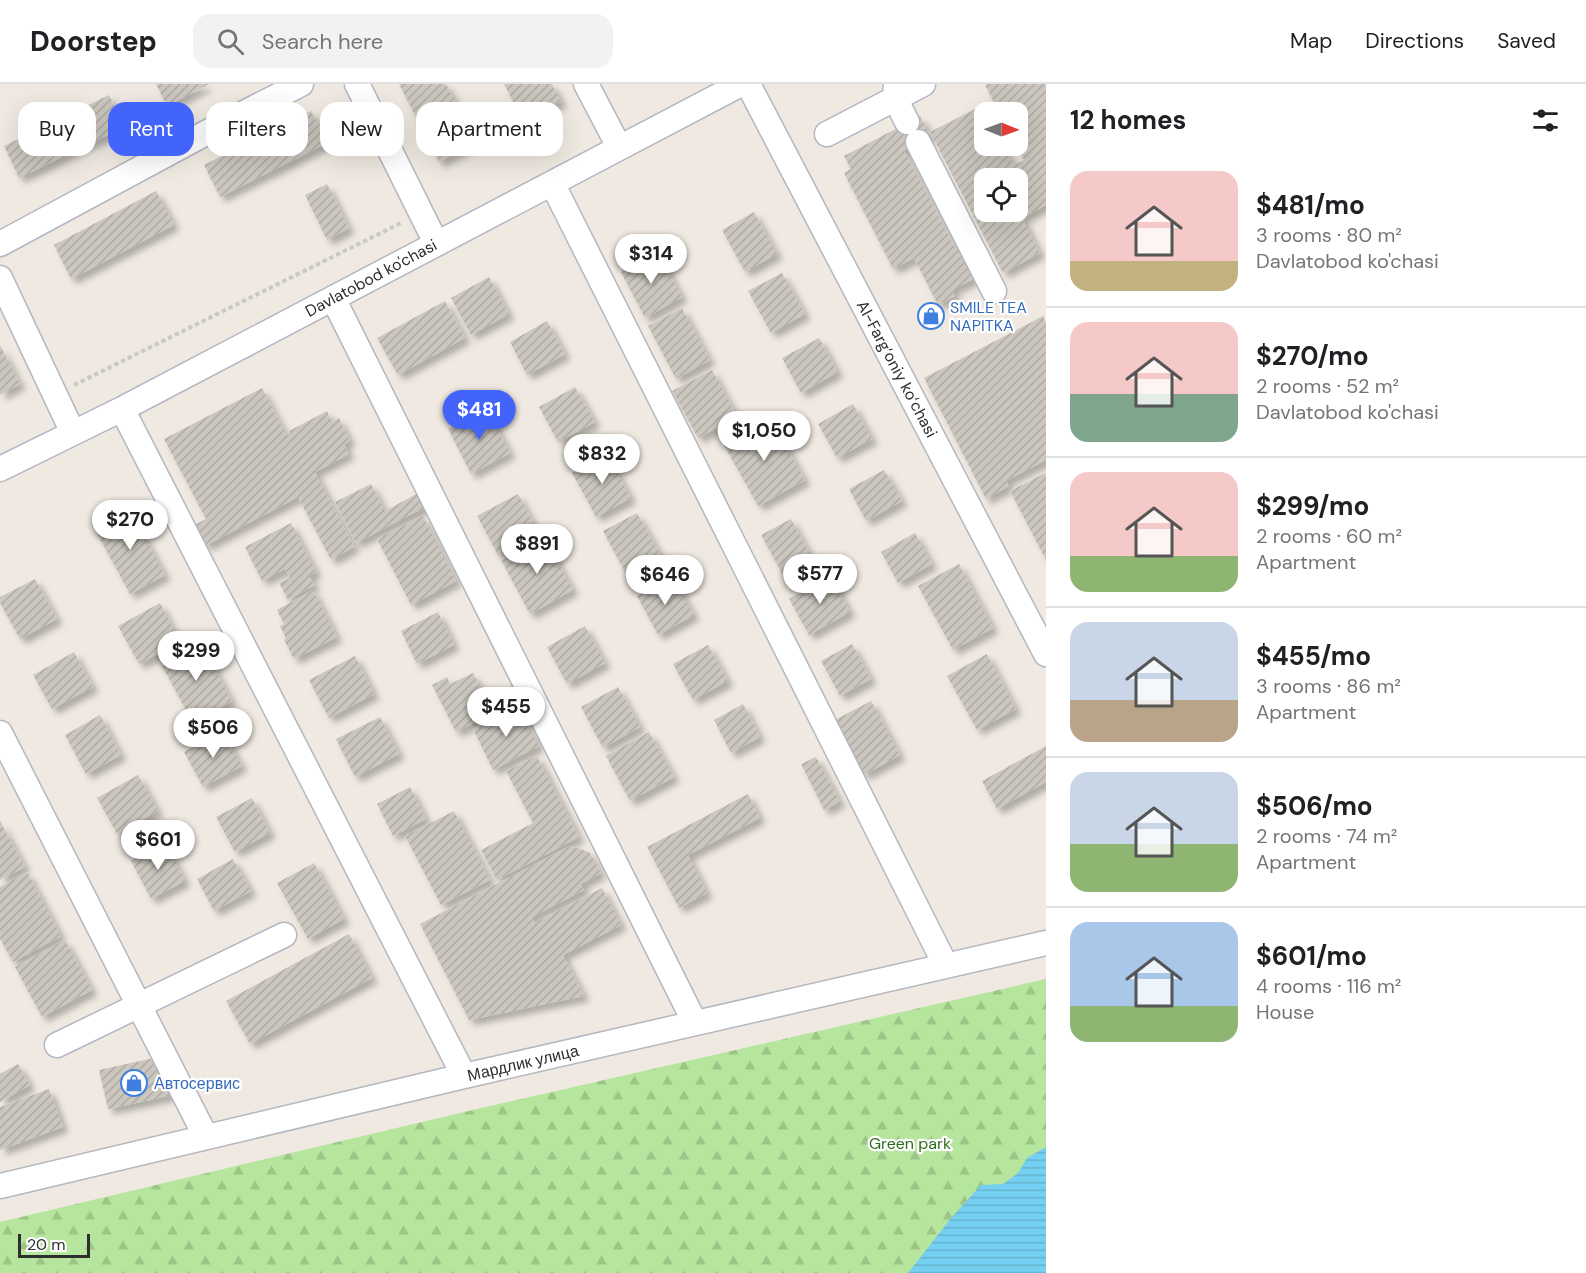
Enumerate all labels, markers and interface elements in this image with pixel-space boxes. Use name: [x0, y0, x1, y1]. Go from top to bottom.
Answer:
search box: [193, 14, 613, 68]
text: Doorstep: [30, 23, 157, 60]
icon: search: [214, 25, 247, 58]
text: Search here: [262, 27, 383, 56]
text: Map: [1290, 27, 1332, 55]
text: Directions: [1365, 27, 1464, 55]
text: Saved: [1497, 27, 1556, 55]
chip: Buy: [18, 102, 96, 156]
chip: Rent: [108, 102, 194, 156]
chip: Filters: [206, 102, 308, 156]
chip: New: [320, 102, 404, 156]
chip: Apartment: [416, 102, 563, 156]
north arrow: [974, 102, 1028, 156]
map controls: [974, 102, 1028, 222]
text: 12 homes: [1070, 103, 1186, 137]
icon: filters: [1529, 104, 1562, 137]
button: locate: [974, 168, 1028, 222]
text: $481/mo: [1256, 188, 1365, 222]
icon: home: [1118, 195, 1190, 267]
text: 3 rooms · 80 m²: [1256, 222, 1402, 248]
street label: Davlatobod ko'chasi: [301, 234, 441, 322]
pin: $314: [615, 234, 687, 285]
text: $314: [629, 240, 673, 266]
text: Davlatobod ko'chasi: [1256, 248, 1439, 274]
street label: Al-Farg‘oniy ko‘chasi: [852, 297, 942, 441]
place label: SMILE TEA NAPITKA: [950, 297, 1027, 336]
shop icon: SMILE TEA NAPITKA: [916, 301, 946, 331]
text: $270/mo: [1256, 339, 1369, 373]
icon: home: [1118, 346, 1190, 418]
text: 2 rooms · 52 m²: [1256, 373, 1399, 399]
pin: $481: [443, 390, 515, 441]
text: $481: [457, 396, 501, 422]
text: Davlatobod ko'chasi: [1256, 399, 1439, 425]
pin: $1,050: [715, 411, 813, 462]
text: $1,050: [732, 417, 796, 443]
pin: $832: [566, 434, 638, 485]
text: $832: [578, 440, 626, 466]
text: $299/mo: [1256, 489, 1369, 523]
icon: home: [1118, 496, 1190, 568]
pin: $270: [94, 500, 166, 551]
text: $270: [106, 506, 154, 532]
text: 2 rooms · 60 m²: [1256, 523, 1402, 549]
pin: $891: [501, 524, 573, 575]
text: $891: [515, 530, 559, 556]
text: Apartment: [1256, 549, 1356, 575]
pin: $577: [784, 554, 856, 605]
pin: $646: [629, 555, 701, 606]
text: $577: [797, 560, 843, 586]
text: $646: [640, 561, 690, 587]
pin: $299: [160, 631, 232, 682]
text: $299: [172, 637, 220, 663]
text: $455/mo: [1256, 639, 1371, 673]
icon: home: [1118, 646, 1190, 718]
text: 3 rooms · 86 m²: [1256, 673, 1401, 699]
pin: $455: [470, 687, 542, 738]
text: $455: [481, 693, 531, 719]
text: Apartment: [1256, 699, 1356, 725]
pin: $506: [177, 708, 249, 759]
text: $506: [187, 714, 239, 740]
text: $506/mo: [1256, 789, 1373, 823]
icon: home: [1118, 796, 1190, 868]
pin: $601: [122, 820, 194, 871]
text: 2 rooms · 74 m²: [1256, 823, 1397, 849]
text: $601: [135, 826, 181, 852]
text: Apartment: [1256, 849, 1356, 875]
text: $601/mo: [1256, 939, 1367, 973]
icon: home: [1118, 946, 1190, 1018]
text: 4 rooms · 116 m²: [1256, 973, 1401, 999]
text: House: [1256, 999, 1314, 1025]
street label: Мардлик улица: [465, 1040, 581, 1086]
shop icon: Автосервис: [119, 1068, 149, 1098]
place label: Автосервис: [154, 1073, 240, 1094]
park label: Green park: [869, 1133, 951, 1154]
scale bar: [18, 1231, 90, 1258]
text: 20 m: [27, 1234, 66, 1255]

